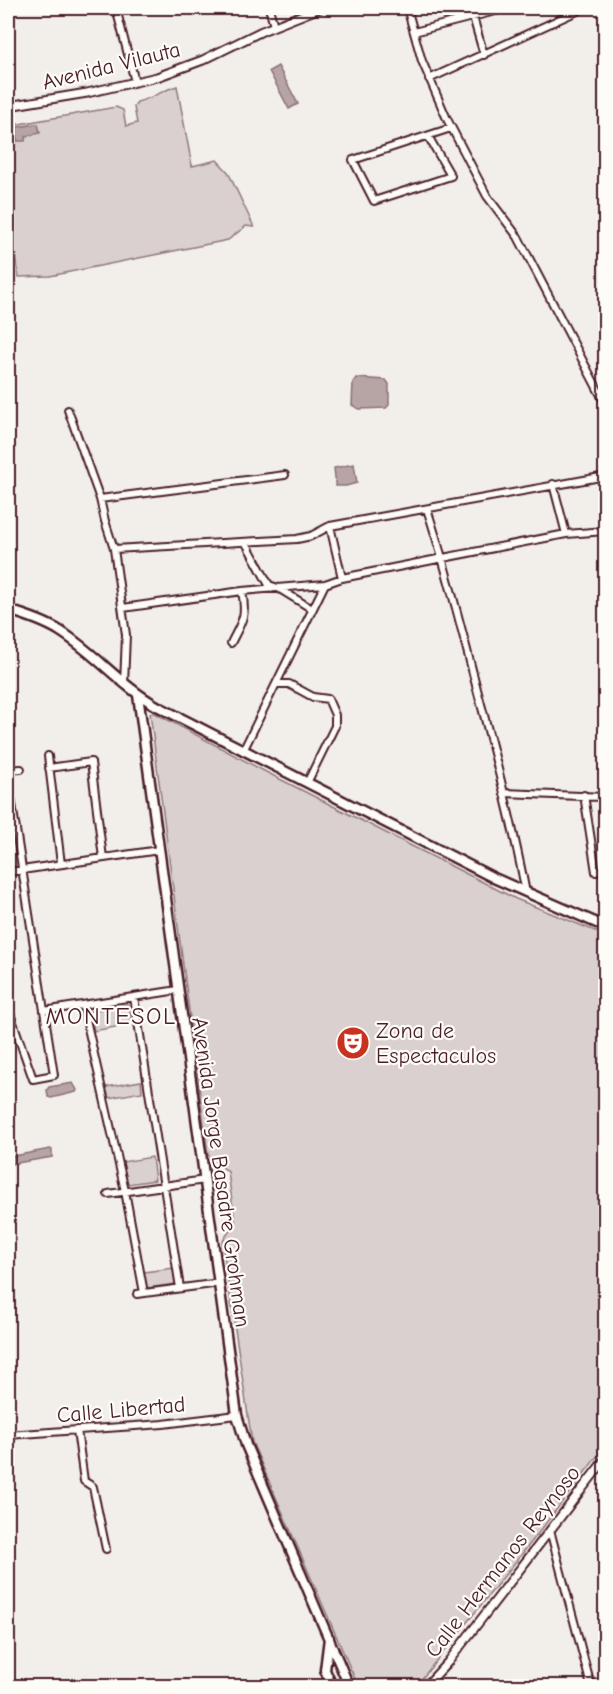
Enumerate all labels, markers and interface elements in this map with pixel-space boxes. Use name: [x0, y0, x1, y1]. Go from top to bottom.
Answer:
street label: Avenida Vilauta: [40, 36, 183, 96]
district label: MONTESOL: [46, 1002, 176, 1030]
street label: Avenida Jorge Basadre Grohman: [186, 1015, 256, 1329]
place label: Zona de Espectaculos: [376, 1018, 496, 1069]
theatre icon: Zona de Espectaculos: [335, 1025, 371, 1061]
street label: Calle Libertad: [56, 1391, 187, 1429]
street label: Calle Hermanos Reynoso: [420, 1461, 586, 1663]

